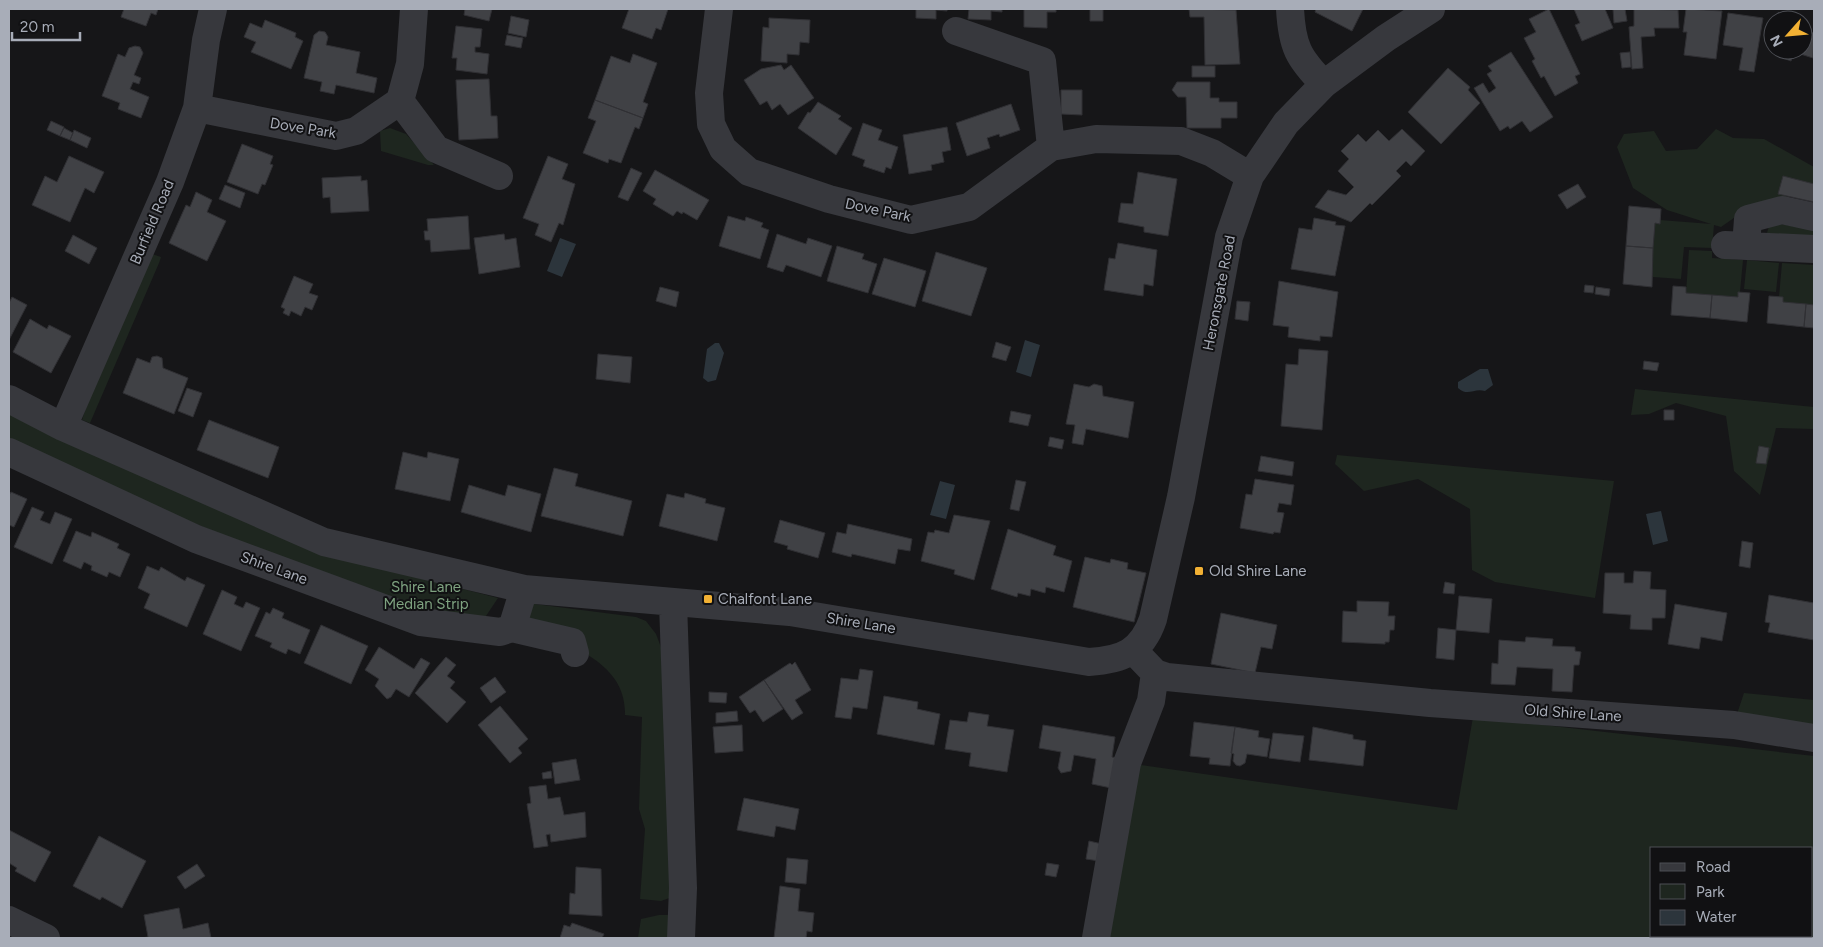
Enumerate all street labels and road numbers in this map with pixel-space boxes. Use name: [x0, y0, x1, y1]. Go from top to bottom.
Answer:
street label: Dove Park: [269, 114, 338, 142]
street label: Burfield Road: [126, 177, 178, 267]
street label: Dove Park: [843, 194, 913, 226]
street label: Heronsgate Road: [1199, 234, 1239, 352]
street label: Shire Lane: [238, 548, 310, 588]
street label: Shire Lane: [825, 609, 897, 637]
street label: Old Shire Lane: [1524, 701, 1622, 725]

